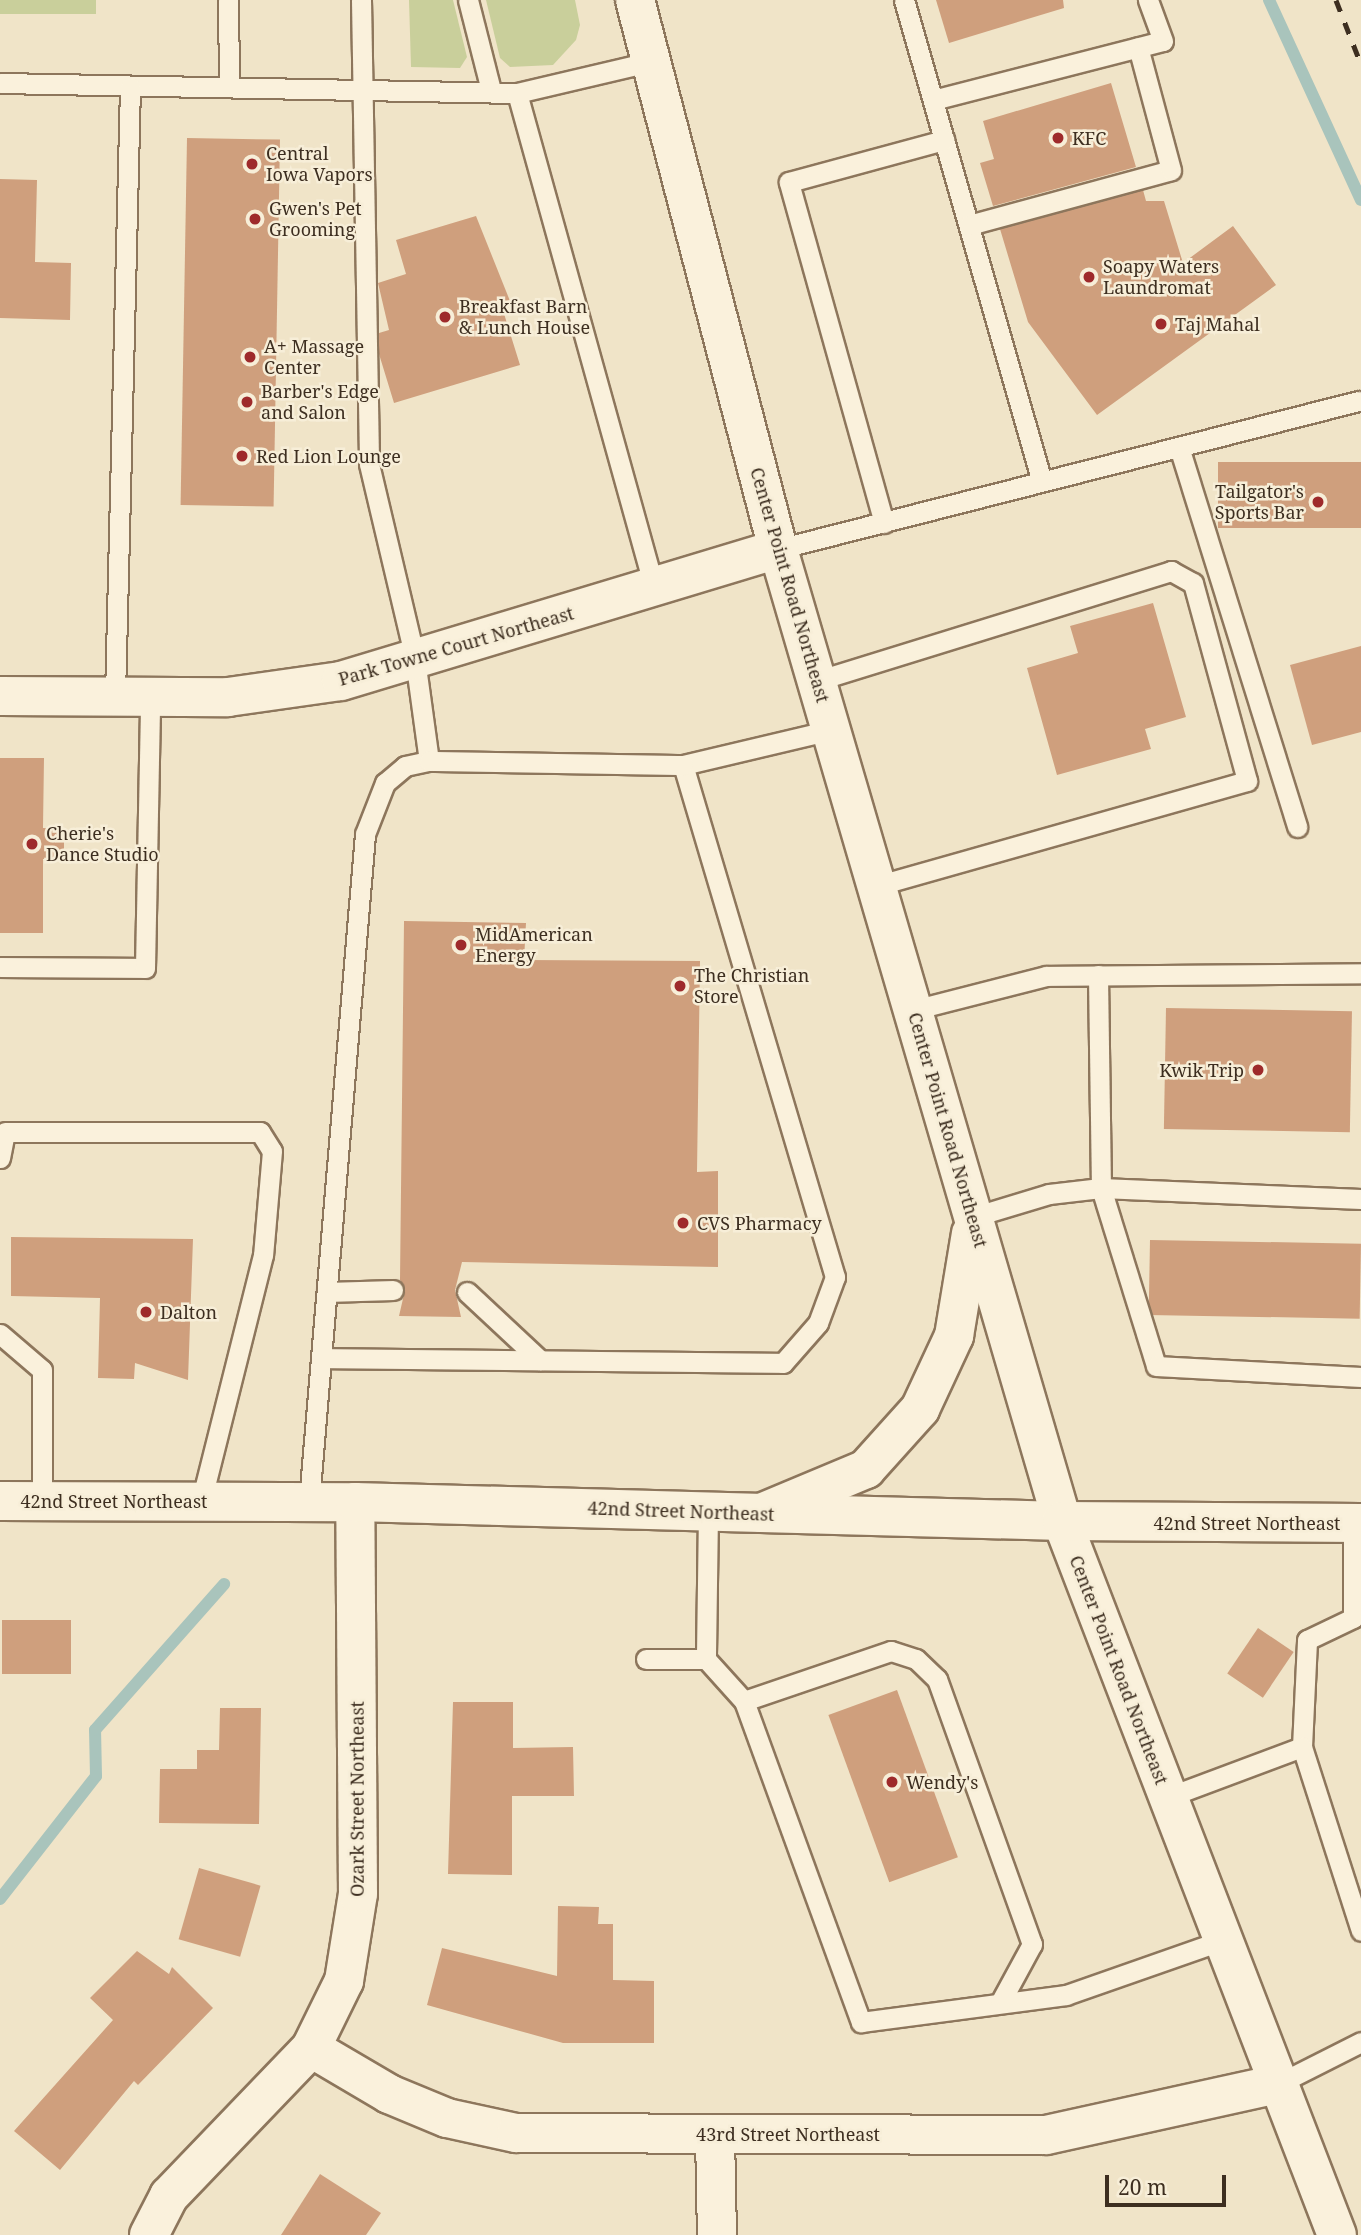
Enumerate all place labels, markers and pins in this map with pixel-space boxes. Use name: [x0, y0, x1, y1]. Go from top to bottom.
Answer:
place label: KFC: [1072, 127, 1106, 149]
marker: KFC: [1050, 130, 1066, 146]
place label: Central Iowa Vapors: [266, 143, 373, 186]
marker: Central Iowa Vapors: [244, 156, 260, 172]
place label: Gwen's Pet Grooming: [269, 198, 361, 241]
marker: Gwen's Pet Grooming: [247, 211, 263, 227]
place label: Soapy Waters Laundromat: [1103, 256, 1219, 298]
marker: Soapy Waters Laundromat: [1081, 269, 1097, 285]
place label: Breakfast Barn & Lunch House: [459, 296, 590, 338]
marker: Breakfast Barn & Lunch House: [437, 309, 453, 325]
place label: Taj Mahal: [1175, 313, 1260, 335]
marker: Taj Mahal: [1153, 316, 1169, 332]
place label: A+ Massage Center: [264, 336, 364, 378]
marker: A+ Massage Center: [242, 349, 258, 365]
place label: Barber's Edge and Salon: [261, 381, 379, 424]
marker: Barber's Edge and Salon: [239, 394, 255, 410]
place label: Red Lion Lounge: [256, 445, 401, 467]
marker: Red Lion Lounge: [234, 448, 250, 464]
place label: Tailgator's Sports Bar: [1215, 481, 1304, 524]
marker: Tailgator's Sports Bar: [1310, 494, 1326, 510]
place label: Cherie's Dance Studio: [46, 823, 159, 866]
marker: Cherie's Dance Studio: [24, 836, 40, 852]
place label: MidAmerican Energy: [475, 924, 593, 967]
marker: MidAmerican Energy: [453, 937, 469, 953]
place label: The Christian Store: [694, 965, 809, 1007]
marker: The Christian Store: [672, 978, 688, 994]
place label: Kwik Trip: [1159, 1059, 1244, 1081]
marker: Kwik Trip: [1250, 1062, 1266, 1078]
place label: CVS Pharmacy: [697, 1212, 822, 1234]
marker: CVS Pharmacy: [675, 1215, 691, 1231]
place label: Dalton: [160, 1301, 217, 1323]
marker: Dalton: [138, 1304, 154, 1320]
place label: Wendy's: [906, 1771, 978, 1793]
marker: Wendy's: [884, 1774, 900, 1790]

